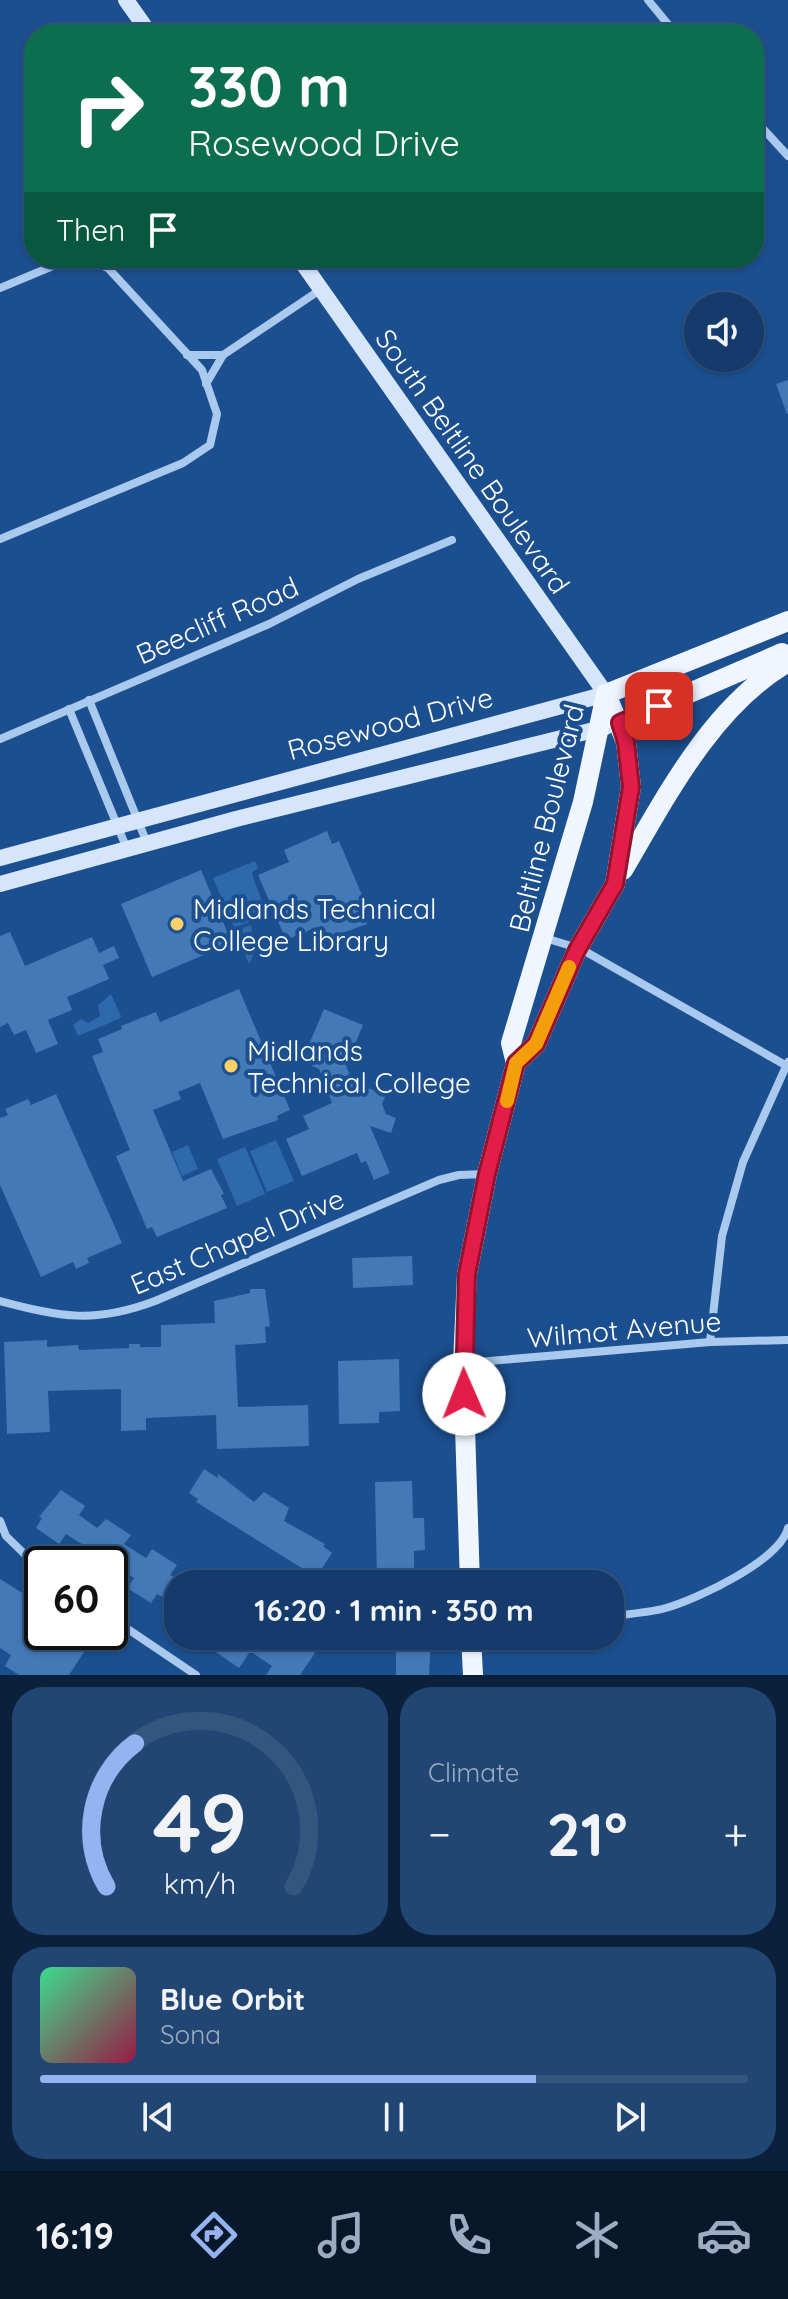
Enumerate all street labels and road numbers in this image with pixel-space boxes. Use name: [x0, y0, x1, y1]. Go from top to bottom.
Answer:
street label: South Beltline Boulevard: [368, 322, 578, 600]
street label: Beecliff Road: [130, 569, 304, 671]
street label: Rosewood Drive: [283, 679, 497, 767]
street label: Beltline Boulevard: [501, 700, 591, 936]
street label: East Chapel Drive: [125, 1180, 349, 1302]
street label: Wilmot Avenue: [525, 1303, 723, 1355]

